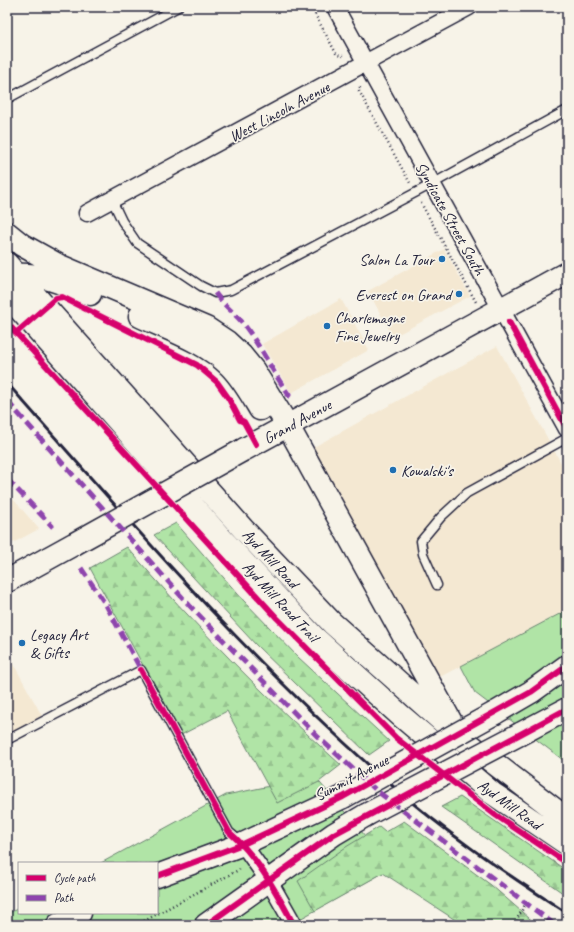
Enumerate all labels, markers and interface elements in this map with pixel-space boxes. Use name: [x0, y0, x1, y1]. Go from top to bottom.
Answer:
street label: West Lincoln Avenue: [226, 76, 334, 147]
street label: Syndicate Street South: [411, 158, 490, 280]
place label: Salon La Tour: [359, 250, 436, 270]
marker: Salon La Tour: [437, 254, 447, 264]
place label: Everest on Grand: [356, 285, 454, 305]
marker: Everest on Grand: [454, 289, 464, 299]
place label: Charlemagne Fine Jewelry: [335, 308, 406, 346]
marker: Charlemagne Fine Jewelry: [322, 321, 332, 331]
street label: Grand Avenue: [260, 394, 337, 449]
place label: Kowalski's: [401, 461, 454, 481]
marker: Kowalski's: [388, 465, 398, 475]
street label: Ayd Mill Road: [238, 525, 305, 595]
street label: Ayd Mill Road Trail: [238, 557, 325, 648]
place label: Legacy Art & Gifts: [30, 625, 90, 663]
marker: Legacy Art & Gifts: [17, 638, 27, 648]
street label: Summit Avenue: [311, 749, 394, 806]
street label: Ayd Mill Road: [474, 775, 547, 836]
legend: [18, 862, 158, 914]
text: Cycle path: [54, 870, 96, 886]
text: Path: [54, 890, 74, 906]

